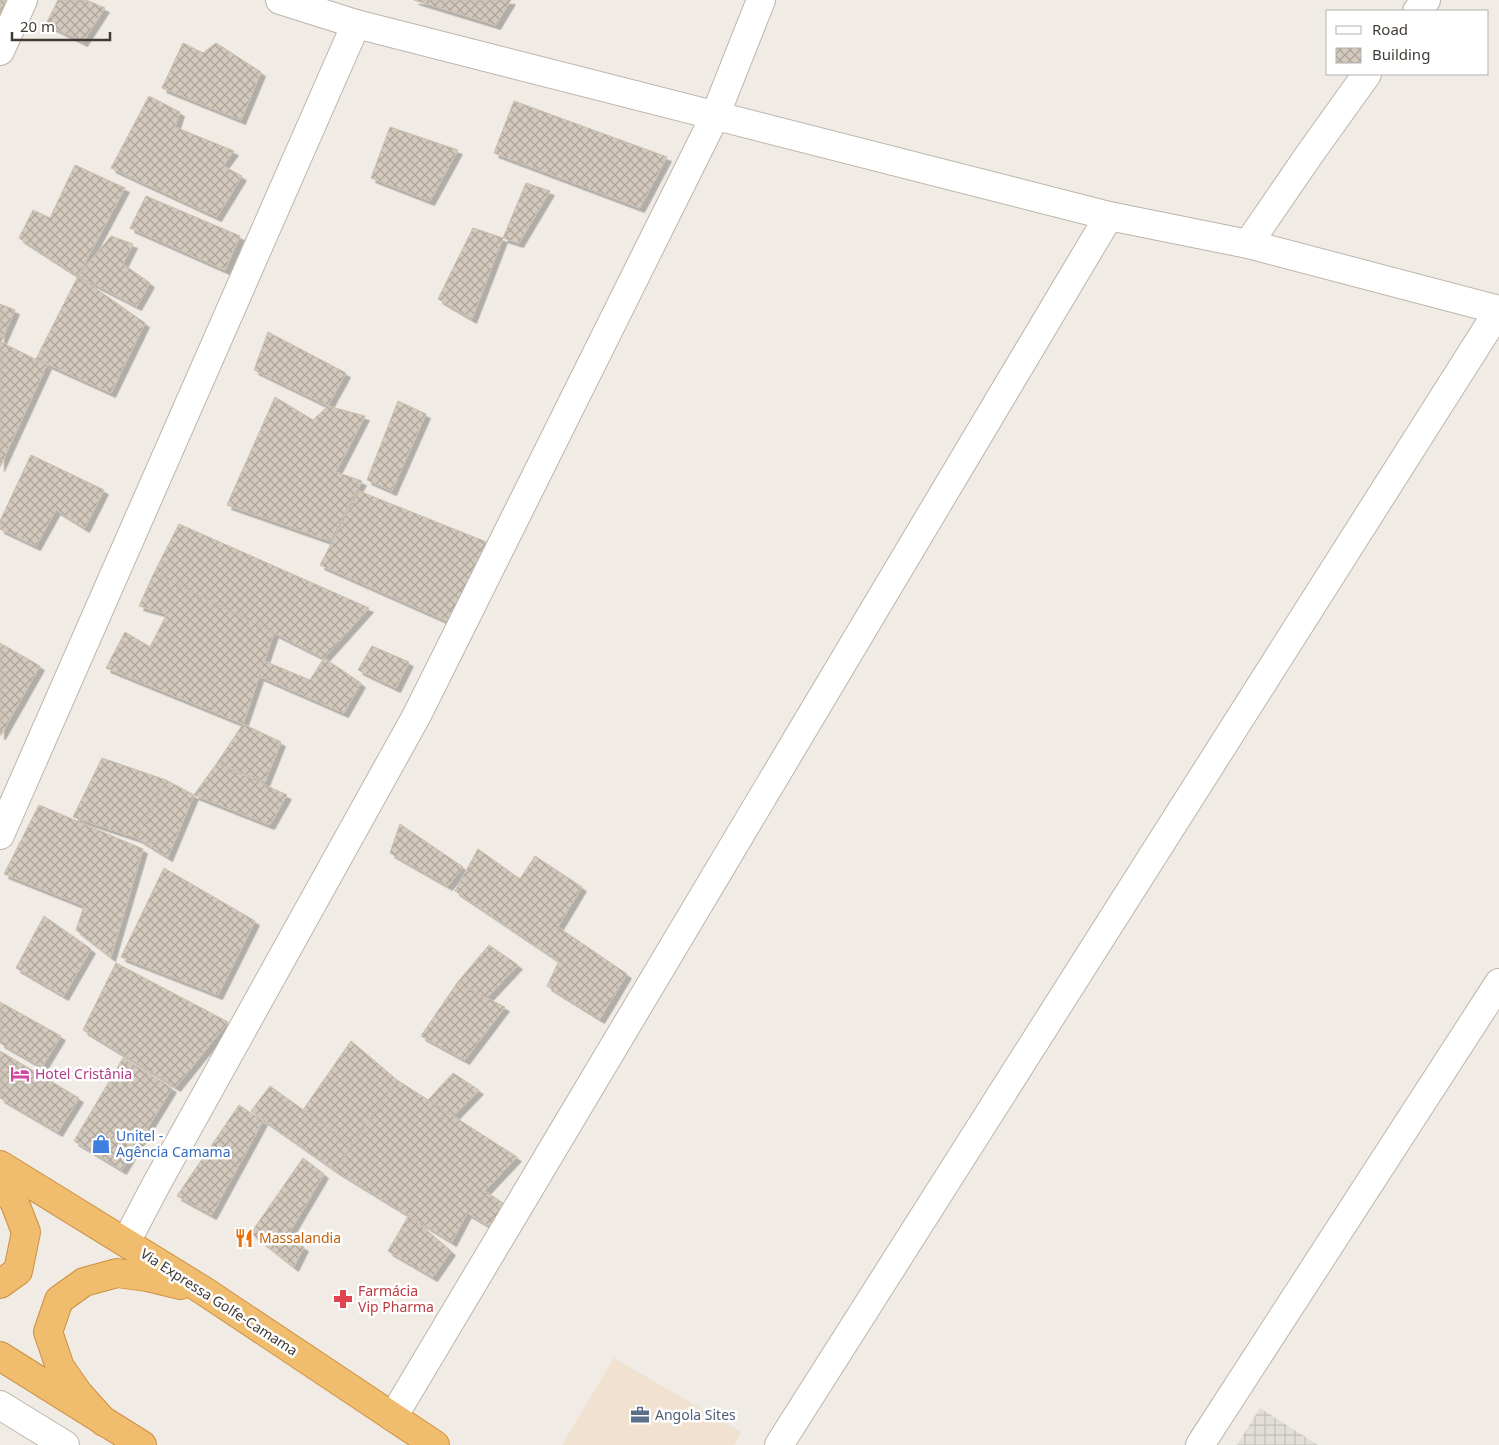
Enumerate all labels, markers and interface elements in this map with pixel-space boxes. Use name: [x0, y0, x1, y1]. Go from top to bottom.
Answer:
scale bar: [12, 10, 110, 42]
legend: [1326, 10, 1489, 75]
text: 20 m: [20, 16, 55, 36]
text: Road: [1372, 19, 1408, 39]
text: Building: [1372, 44, 1430, 64]
hotel icon: Hotel Cristânia: [9, 1063, 31, 1085]
place label: Hotel Cristânia: [35, 1064, 132, 1083]
place label: Unitel - Agência Camama: [116, 1126, 231, 1161]
shop icon: Unitel - Agência Camama: [90, 1133, 112, 1155]
restaurant icon: Massalandia: [233, 1227, 255, 1249]
place label: Massalandia: [259, 1228, 341, 1247]
street label: Via Expressa Golfe-Camama: [137, 1244, 301, 1360]
place label: Farmácia Vip Pharma: [358, 1281, 434, 1316]
pharmacy icon: Farmácia Vip Pharma: [332, 1288, 354, 1310]
office icon: Angola Sites: [629, 1404, 651, 1426]
place label: Angola Sites: [655, 1405, 736, 1424]

